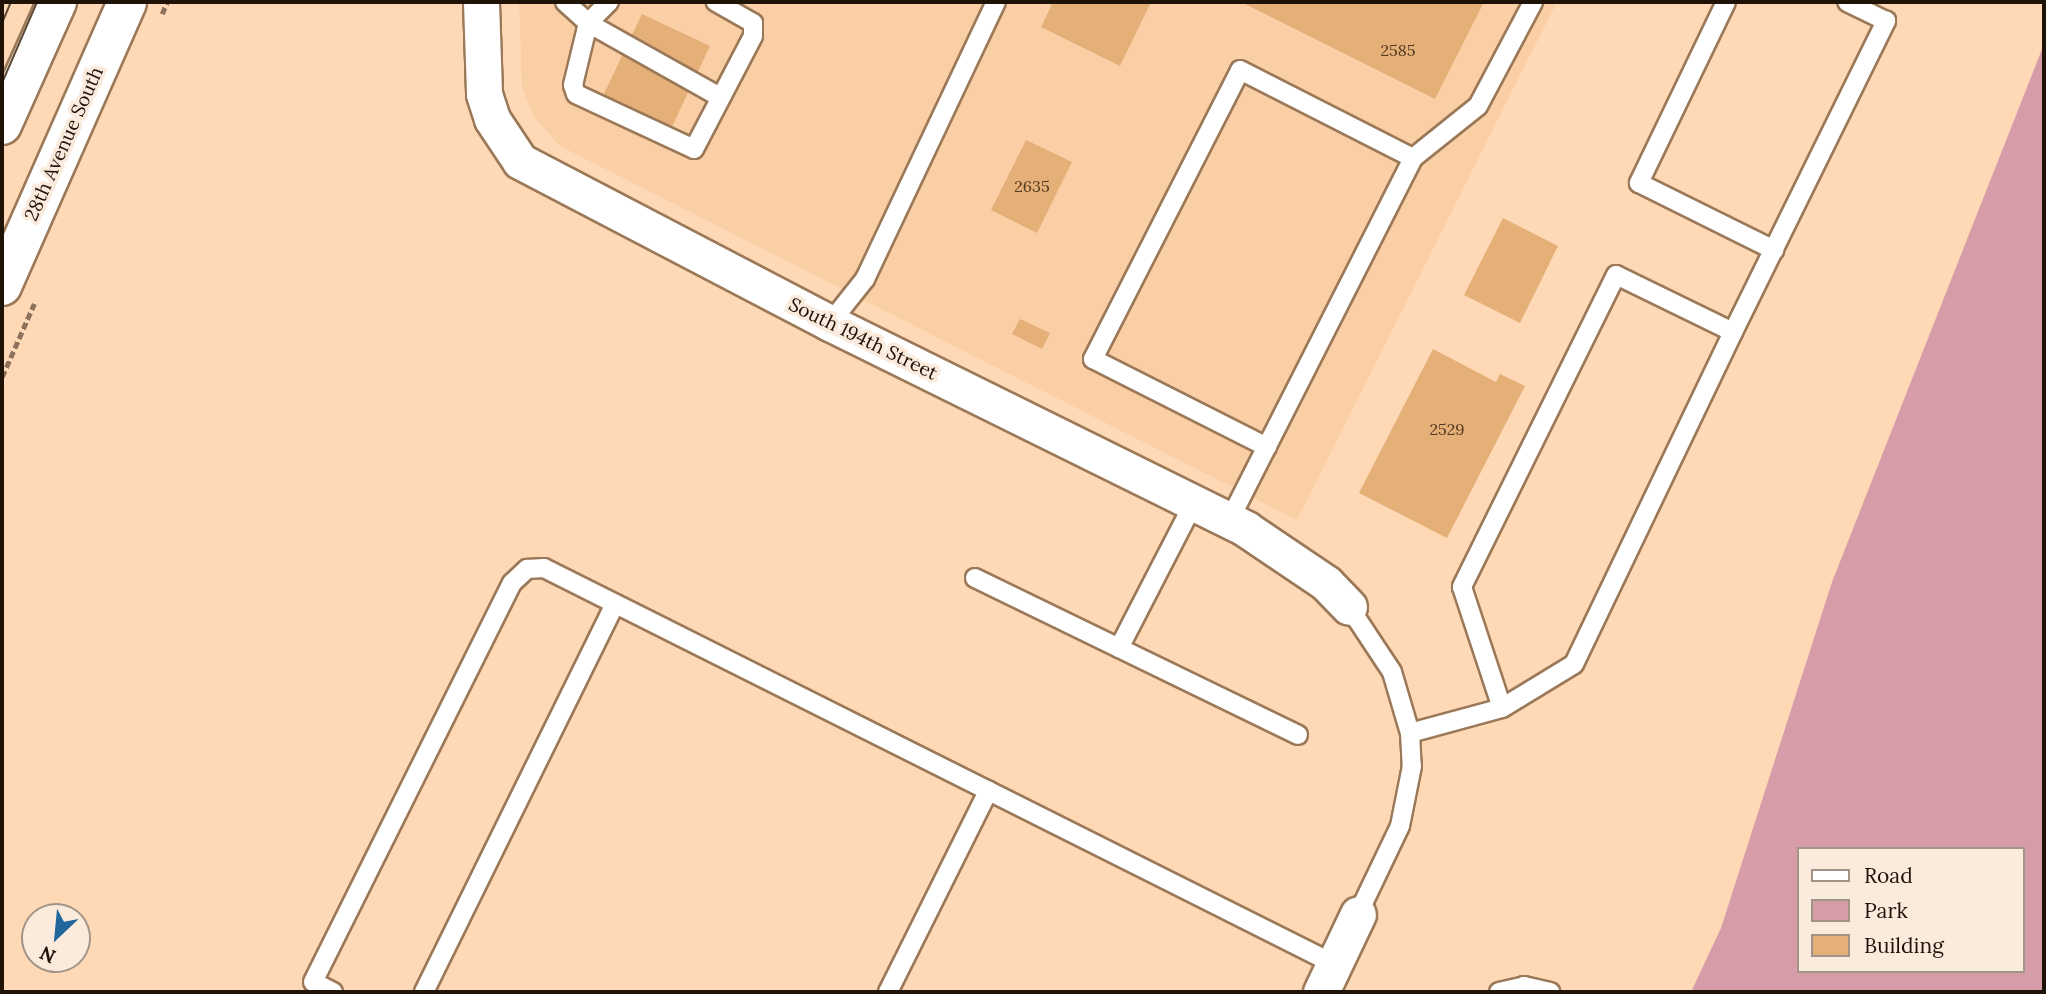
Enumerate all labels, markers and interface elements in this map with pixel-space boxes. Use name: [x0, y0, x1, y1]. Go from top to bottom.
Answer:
house number: 2585: [1380, 40, 1416, 60]
street label: 28th Avenue South: [20, 64, 108, 224]
house number: 2635: [1014, 176, 1050, 196]
street label: South 194th Street: [785, 293, 941, 385]
house number: 2529: [1429, 419, 1465, 439]
legend: [1798, 847, 2025, 973]
text: Road: [1864, 862, 1913, 889]
text: Park: [1864, 897, 1908, 924]
north arrow: [21, 903, 91, 973]
text: Building: [1864, 932, 1944, 959]
text: N: [36, 941, 60, 969]

